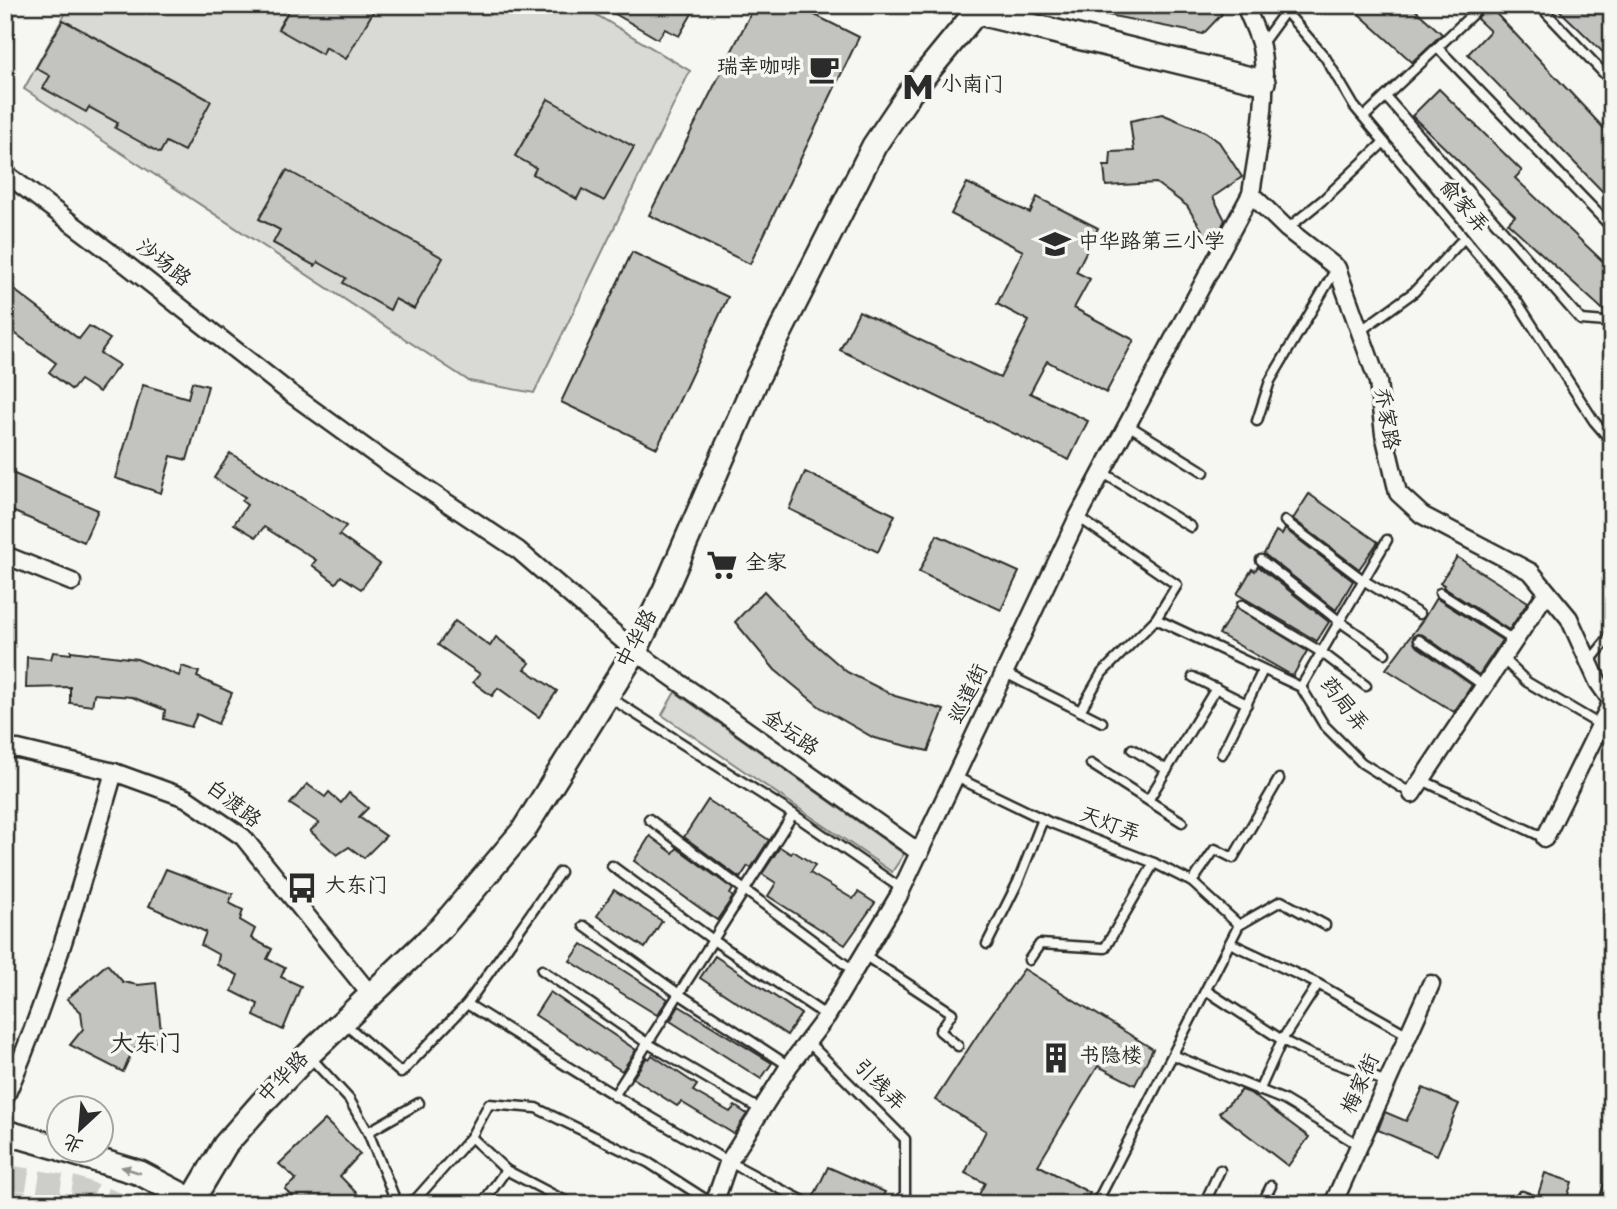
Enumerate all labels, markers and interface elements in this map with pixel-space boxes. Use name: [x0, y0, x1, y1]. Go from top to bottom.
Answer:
cafe icon: 瑞幸咖啡: [807, 52, 841, 86]
place label: 瑞幸咖啡: [717, 55, 801, 82]
metro station icon: 小南门: [901, 70, 935, 104]
place label: 小南门: [941, 73, 1004, 100]
street label: 俞家弄: [1432, 175, 1493, 240]
school or university icon: 中华路第三小学: [1038, 227, 1072, 261]
place label: 中华路第三小学: [1078, 230, 1225, 257]
street label: 沙场路: [129, 234, 196, 294]
street label: 乔家路: [1367, 386, 1403, 452]
supermarket icon: 全家: [705, 548, 739, 582]
place label: 全家: [745, 551, 787, 578]
street label: 中华路: [611, 605, 665, 674]
street label: 巡道街: [945, 661, 996, 729]
street label: 药局弄: [1313, 672, 1373, 739]
street label: 金坛路: [756, 705, 823, 763]
street label: 白渡路: [199, 775, 266, 835]
street label: 天灯弄: [1075, 803, 1143, 850]
bus stop icon: 大东门: [285, 871, 319, 905]
place label: 大东门: [325, 874, 388, 901]
district label: 大东门: [110, 1031, 182, 1061]
building icon: 书隐楼: [1039, 1041, 1073, 1075]
place label: 书隐楼: [1079, 1044, 1142, 1071]
street label: 中华路: [253, 1046, 316, 1110]
street label: 梅家街: [1338, 1051, 1387, 1119]
street label: 引线弄: [847, 1055, 910, 1118]
north arrow: [46, 1094, 116, 1164]
text: 北: [60, 1127, 88, 1156]
one-way arrow: [121, 1164, 142, 1175]

